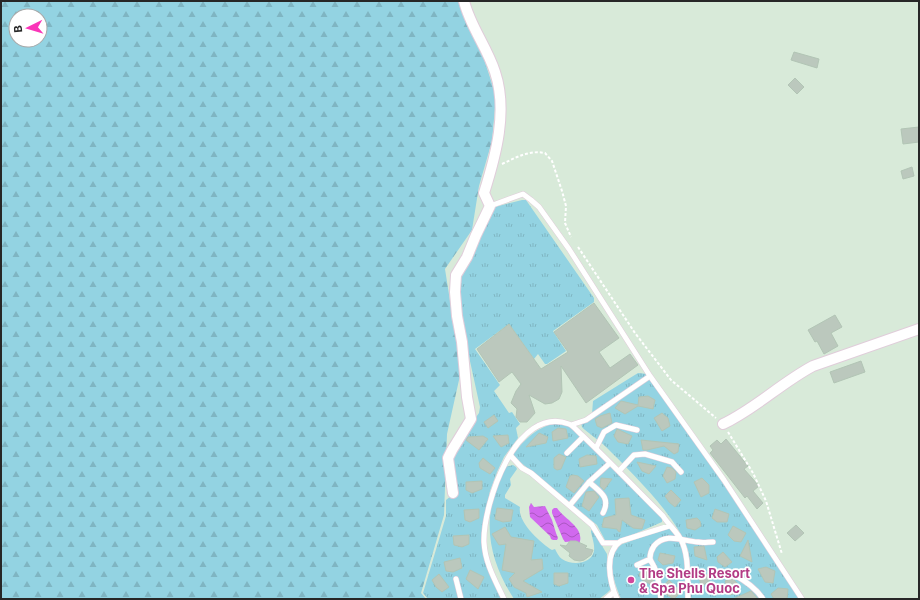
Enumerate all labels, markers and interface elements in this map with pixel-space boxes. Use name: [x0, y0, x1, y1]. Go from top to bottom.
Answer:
north arrow: [8, 8, 48, 48]
text: B: [11, 25, 25, 33]
place label: The Shells Resort & Spa Phu Quoc: [639, 565, 750, 596]
marker: The Shells Resort & Spa Phu Quoc: [626, 575, 636, 585]

